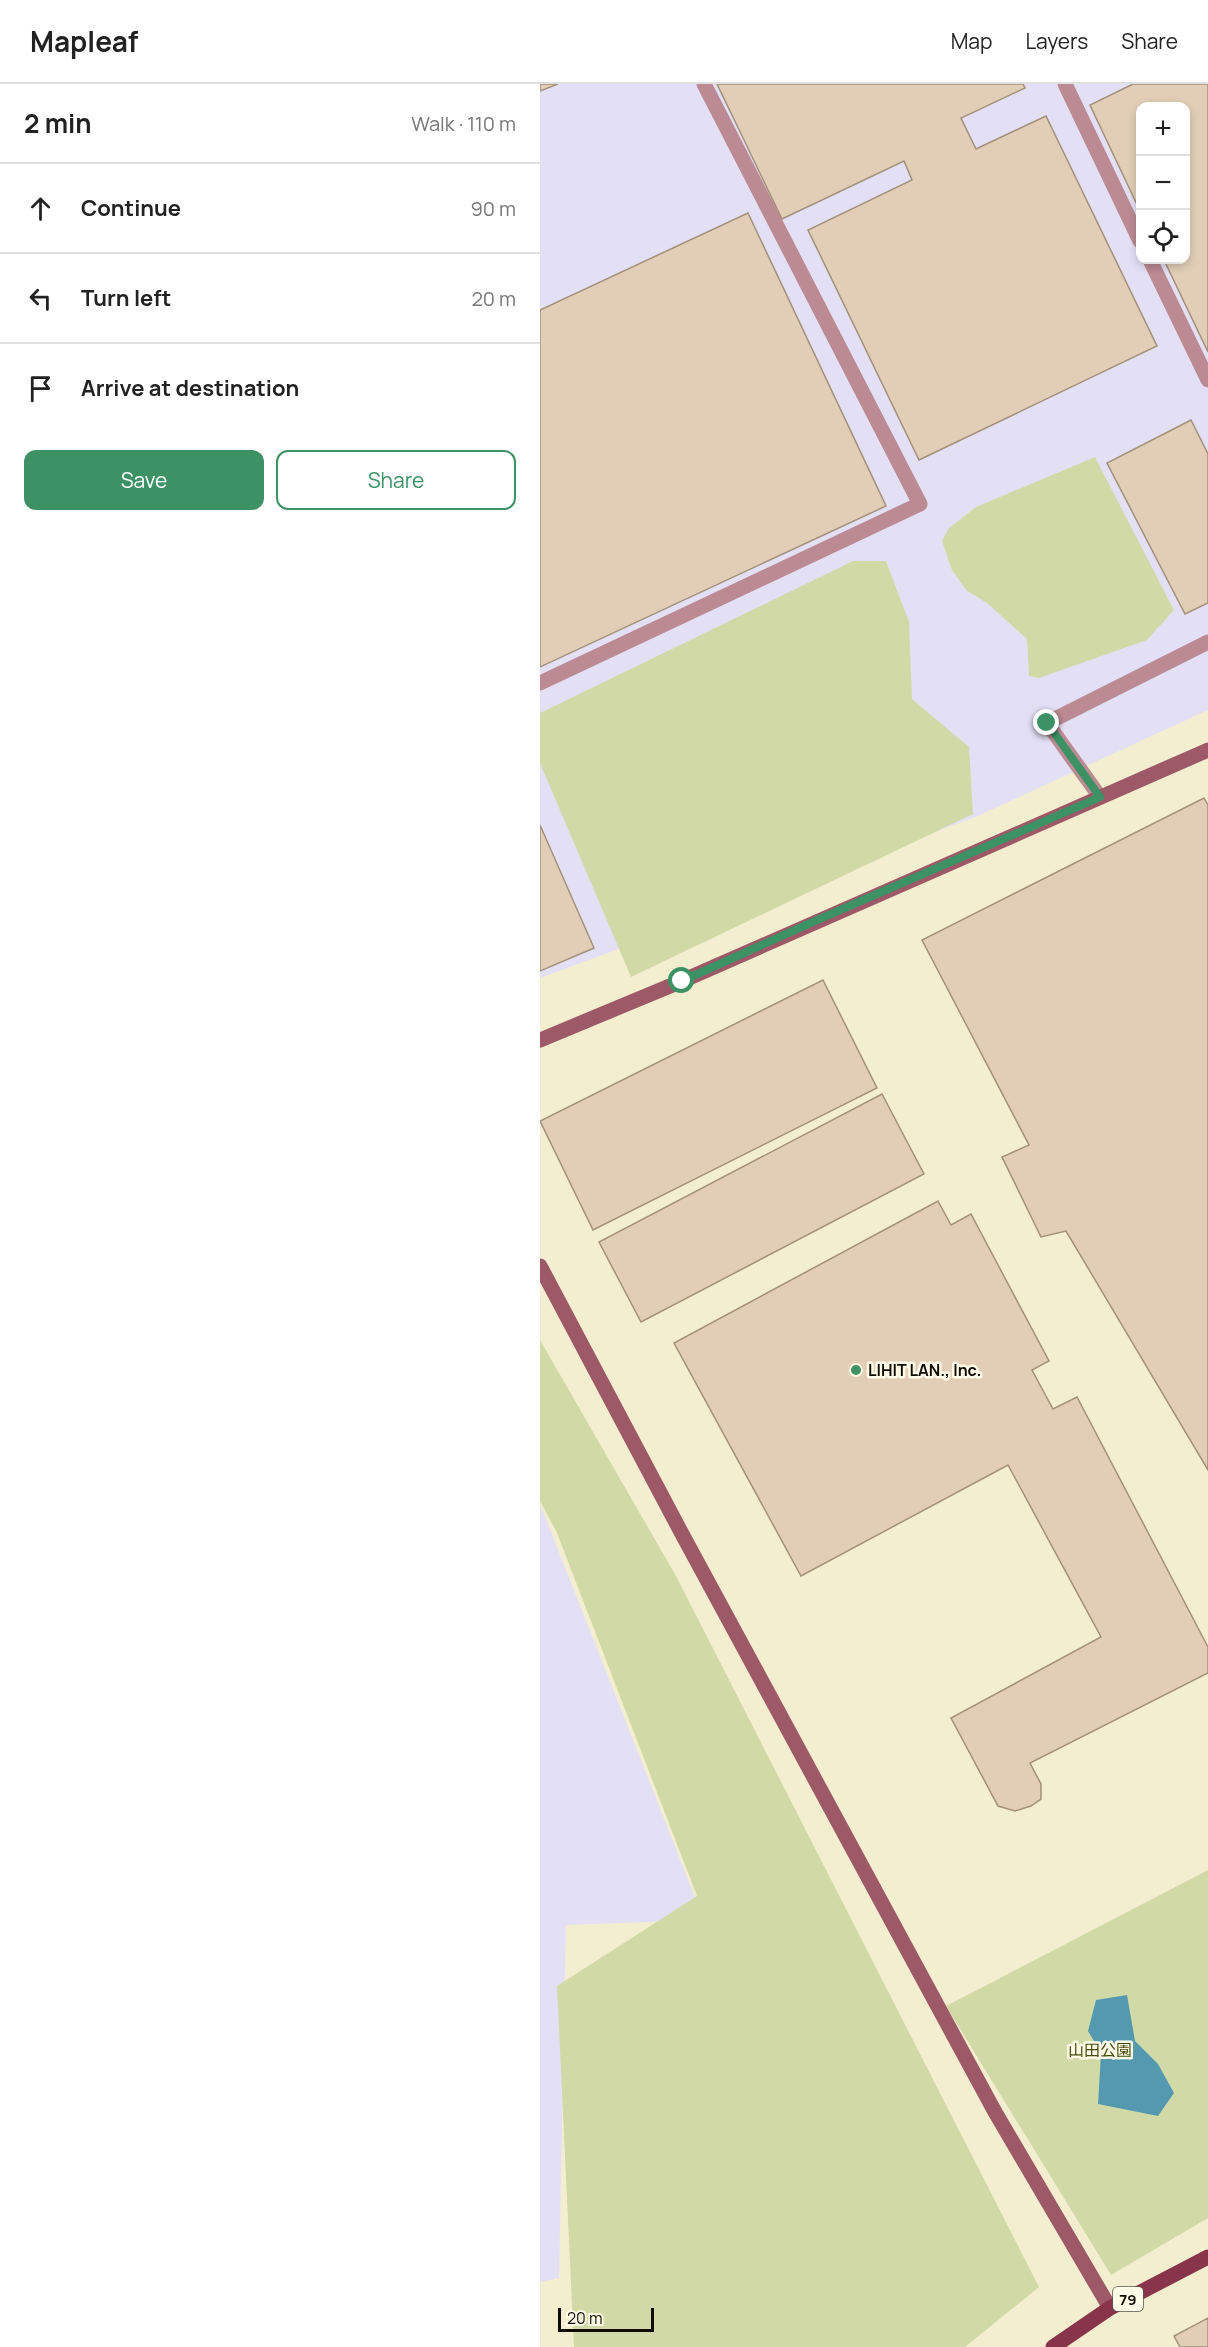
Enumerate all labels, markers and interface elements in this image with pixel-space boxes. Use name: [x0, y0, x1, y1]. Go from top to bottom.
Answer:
text: Mapleaf: [30, 22, 138, 60]
text: Map: [951, 27, 992, 55]
text: Layers: [1025, 27, 1088, 55]
text: Share: [1121, 27, 1178, 55]
map controls: [1136, 102, 1190, 264]
button: +: [1136, 102, 1190, 156]
text: 2 min: [24, 105, 92, 141]
text: Walk · 110 m: [411, 110, 516, 137]
button: −: [1136, 156, 1190, 210]
icon: ahead: [24, 192, 57, 225]
text: Continue: [81, 193, 181, 223]
text: 90 m: [470, 195, 516, 222]
button: locate: [1136, 210, 1190, 264]
icon: left: [24, 282, 57, 315]
text: Turn left: [81, 283, 171, 313]
text: 20 m: [471, 285, 516, 312]
icon: arrive: [24, 372, 57, 405]
text: Arrive at destination: [81, 373, 299, 403]
button: Save: [24, 450, 264, 510]
button: Share: [276, 450, 516, 510]
route end: [1033, 709, 1059, 735]
route start: [668, 967, 694, 993]
place label: LIHIT LAN., Inc.: [868, 1359, 981, 1381]
marker: LIHIT LAN., Inc.: [849, 1363, 863, 1377]
park label: 山田公園: [1068, 2039, 1132, 2061]
road number: 79: [1113, 2287, 1143, 2311]
scale bar: [558, 2305, 654, 2332]
text: 20 m: [567, 2307, 603, 2329]

